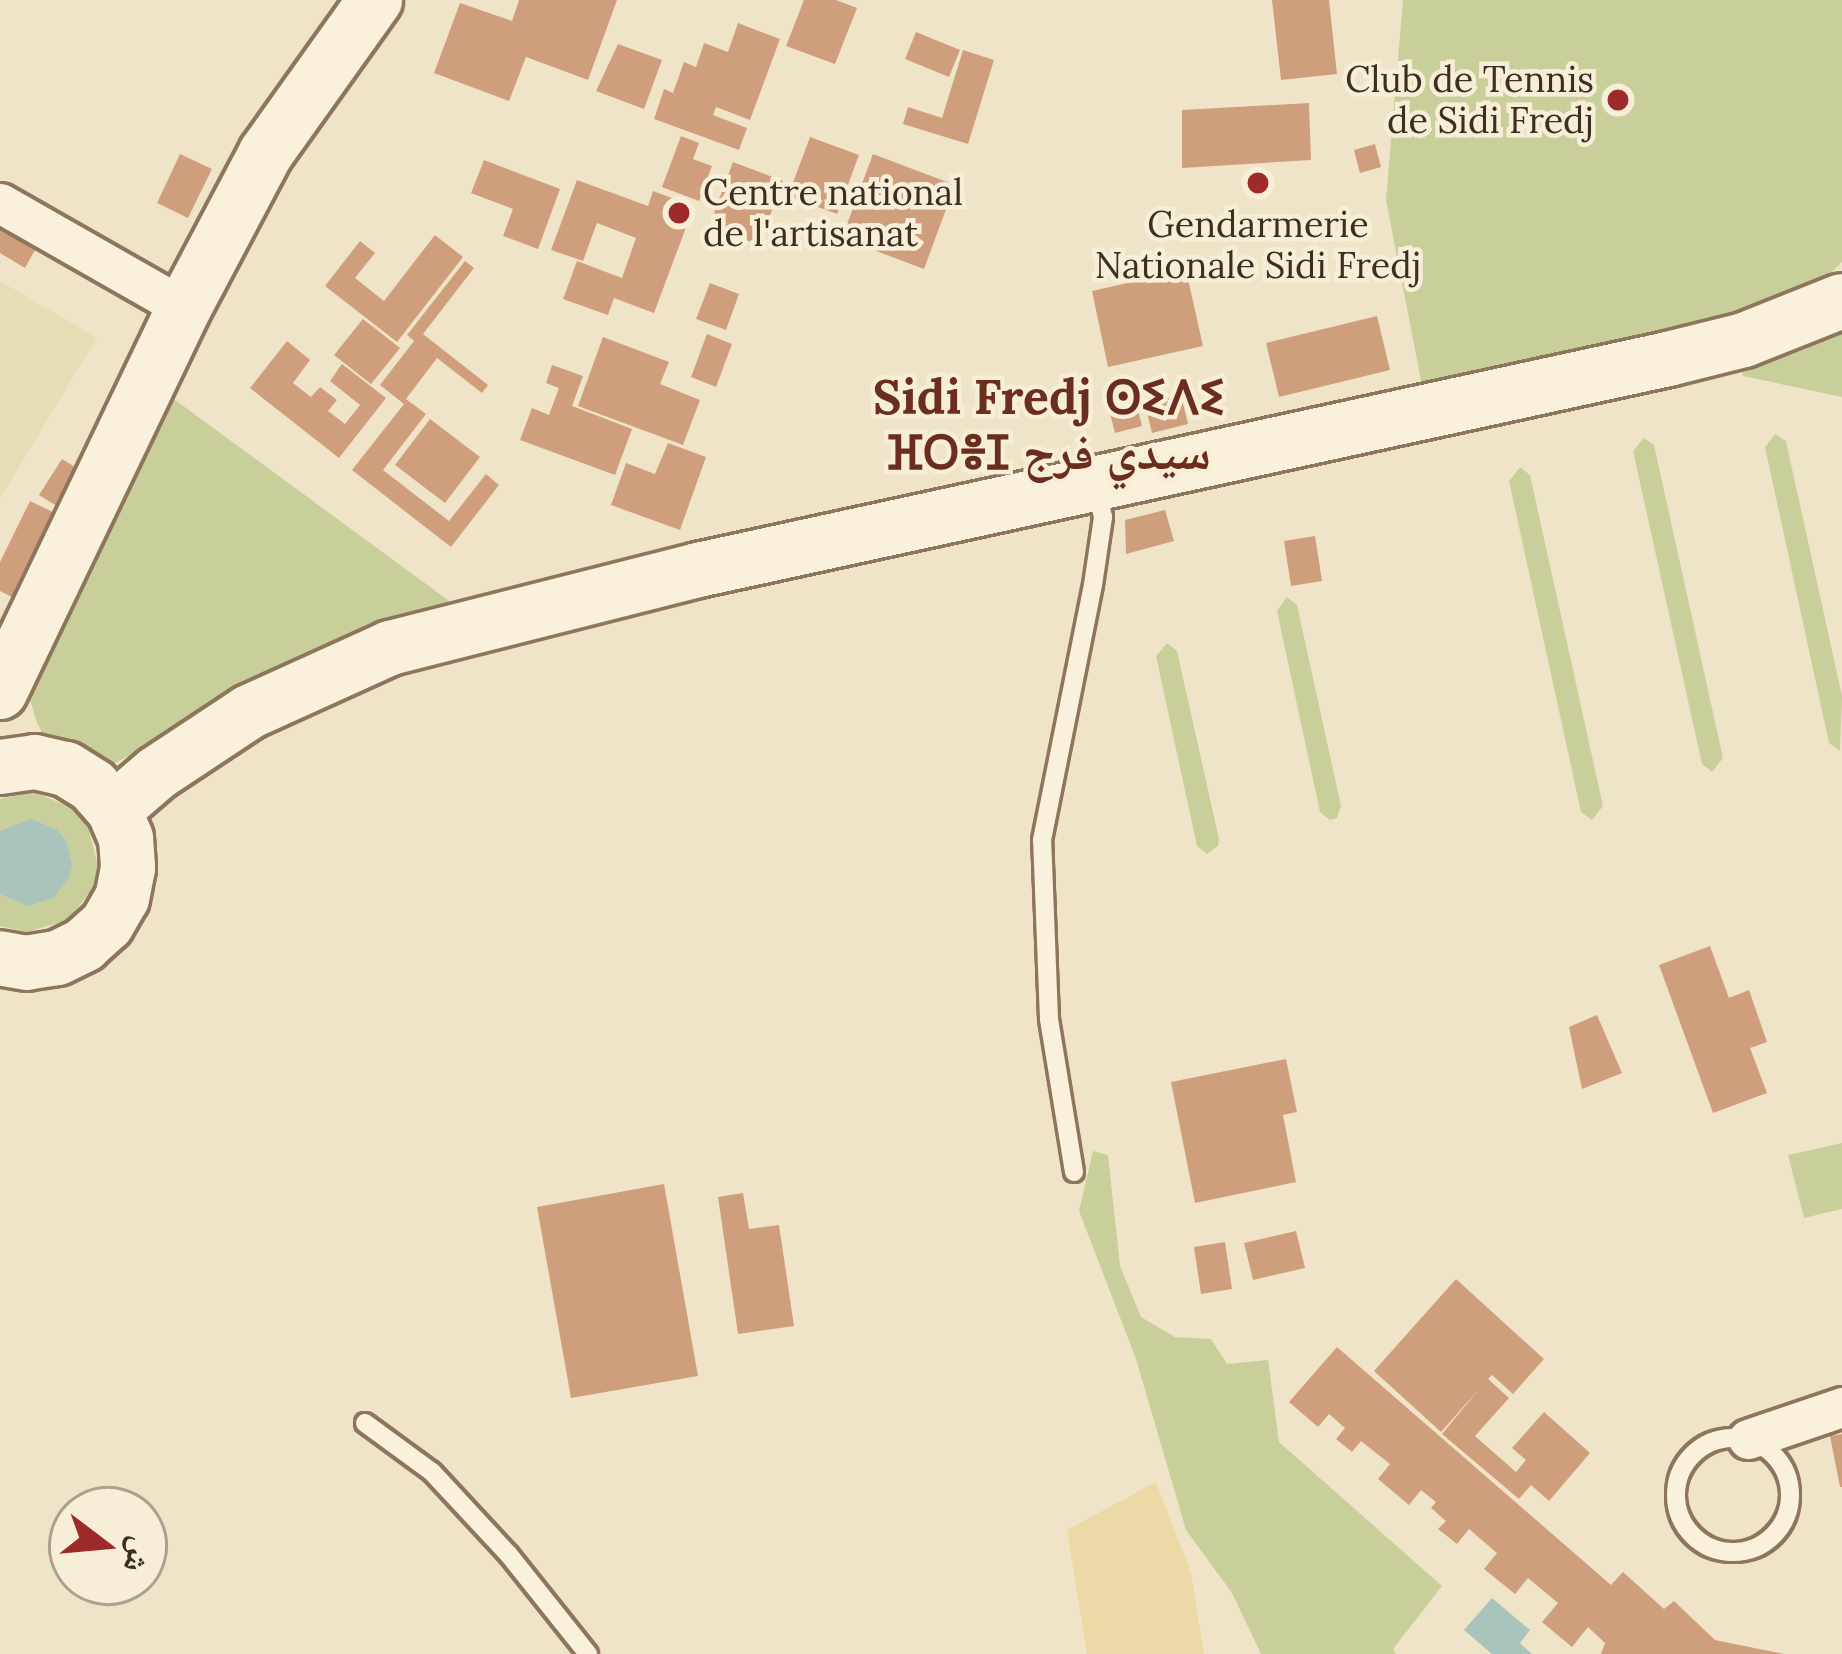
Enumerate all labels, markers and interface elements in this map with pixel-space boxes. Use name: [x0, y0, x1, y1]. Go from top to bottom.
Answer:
place label: Club de Tennis de Sidi Fredj: [1345, 57, 1594, 142]
marker: Club de Tennis de Sidi Fredj: [1605, 87, 1631, 113]
place label: Centre national de l'artisanat: [703, 170, 963, 255]
marker: Gendarmerie Nationale Sidi Fredj: [1245, 170, 1271, 196]
marker: Centre national de l'artisanat: [666, 200, 692, 226]
place label: Gendarmerie Nationale Sidi Fredj: [1095, 202, 1421, 287]
district label: Sidi Fredj ⵙⵉⴷⵉ ⴼⵔⴻⵊ سيدي فرج: [873, 367, 1225, 480]
north arrow: [48, 1486, 168, 1606]
text: ش: [115, 1532, 165, 1578]

